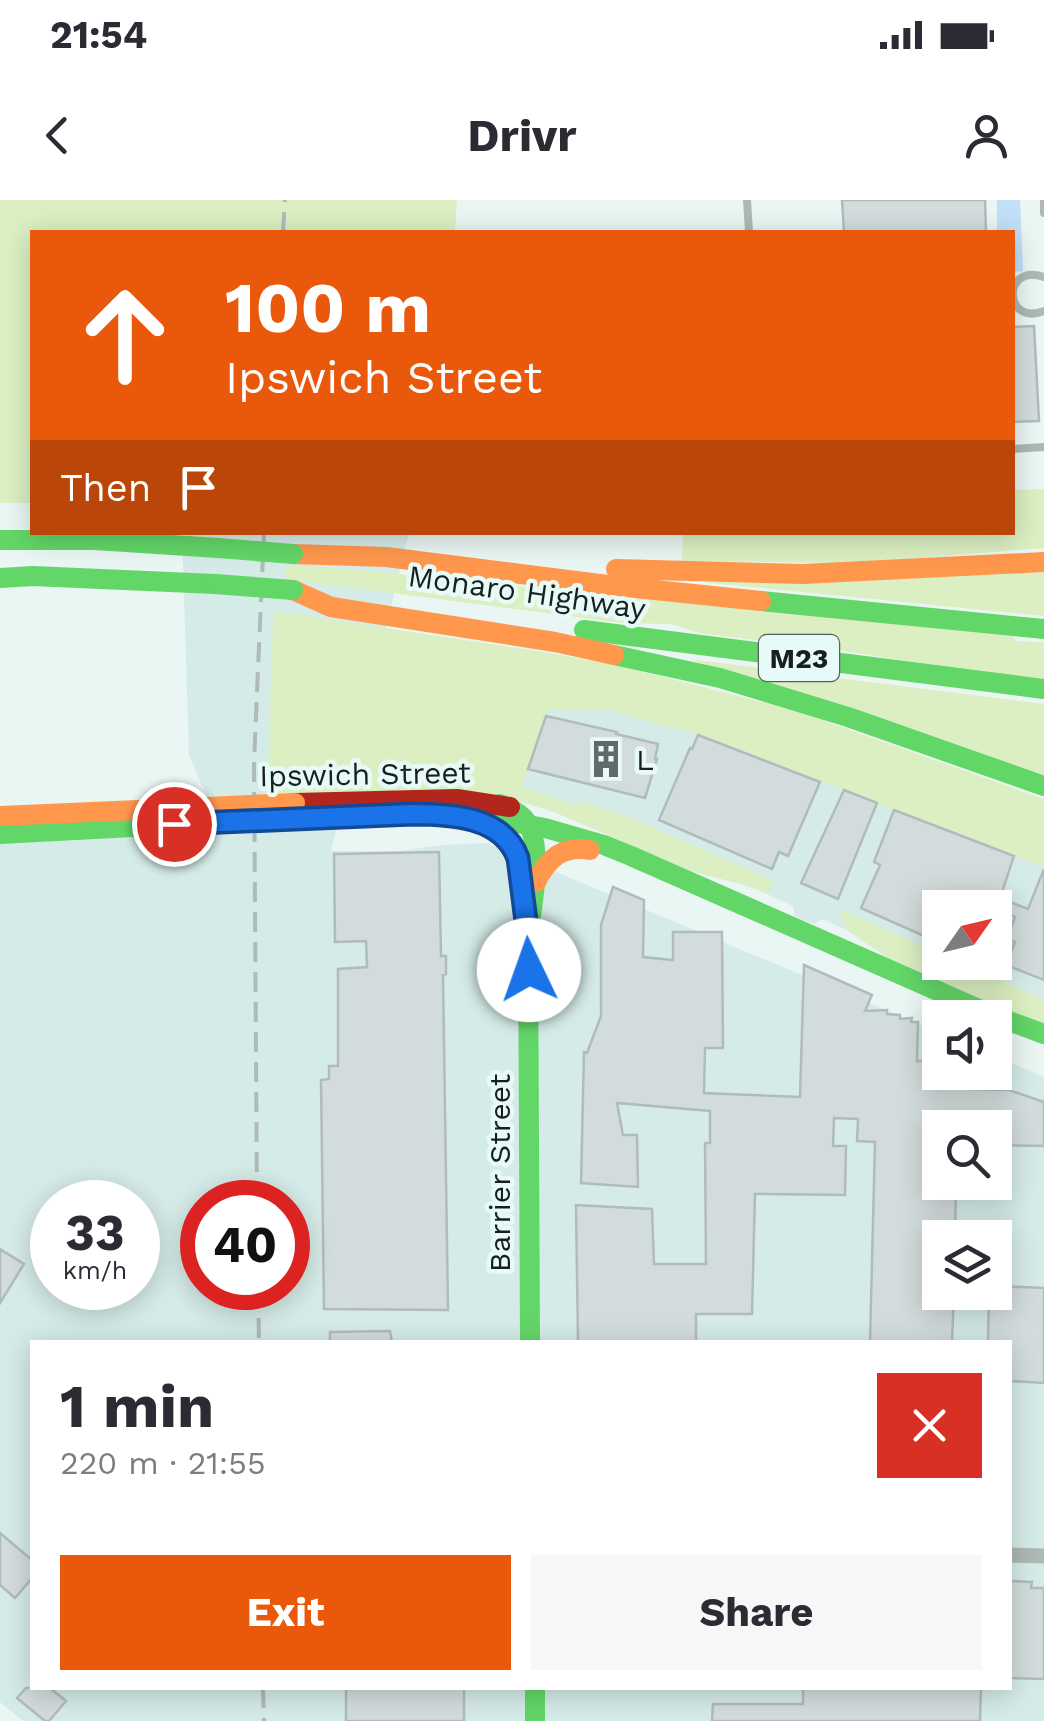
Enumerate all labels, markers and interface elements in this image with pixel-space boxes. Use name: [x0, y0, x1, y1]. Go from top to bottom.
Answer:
text: 21:54: [50, 13, 147, 57]
icon: back: [30, 108, 85, 163]
icon: person: [959, 108, 1014, 163]
text: Drivr: [467, 109, 577, 162]
text: 100 m: [225, 267, 431, 349]
icon: ahead: [60, 270, 190, 400]
text: Ipswich Street: [225, 351, 542, 404]
icon: arrive: [171, 460, 226, 515]
text: Then: [60, 466, 151, 510]
street label: Monaro Highway: [406, 558, 649, 626]
road number: M23: [759, 635, 839, 681]
building icon: L: [585, 738, 627, 780]
place label: L: [636, 742, 654, 777]
street label: Ipswich Street: [259, 755, 471, 793]
pin: [132, 782, 217, 867]
icon: arrive: [147, 797, 202, 852]
north arrow: [922, 890, 1012, 980]
map controls: [922, 890, 1012, 1310]
position arrow: [477, 918, 581, 1022]
button: sound: [922, 1000, 1012, 1090]
street label: Barrier Street: [482, 1073, 517, 1272]
button: search: [922, 1110, 1012, 1200]
speed limit sign: 40: [180, 1180, 310, 1310]
text: 33: [65, 1203, 125, 1262]
button: layers: [922, 1220, 1012, 1310]
text: km/h: [63, 1256, 127, 1285]
text: 1 min: [60, 1371, 214, 1442]
button: close: [877, 1373, 982, 1478]
text: 220 m · 21:55: [60, 1444, 266, 1482]
button: Exit: [60, 1555, 511, 1670]
button: Share: [531, 1555, 982, 1670]

